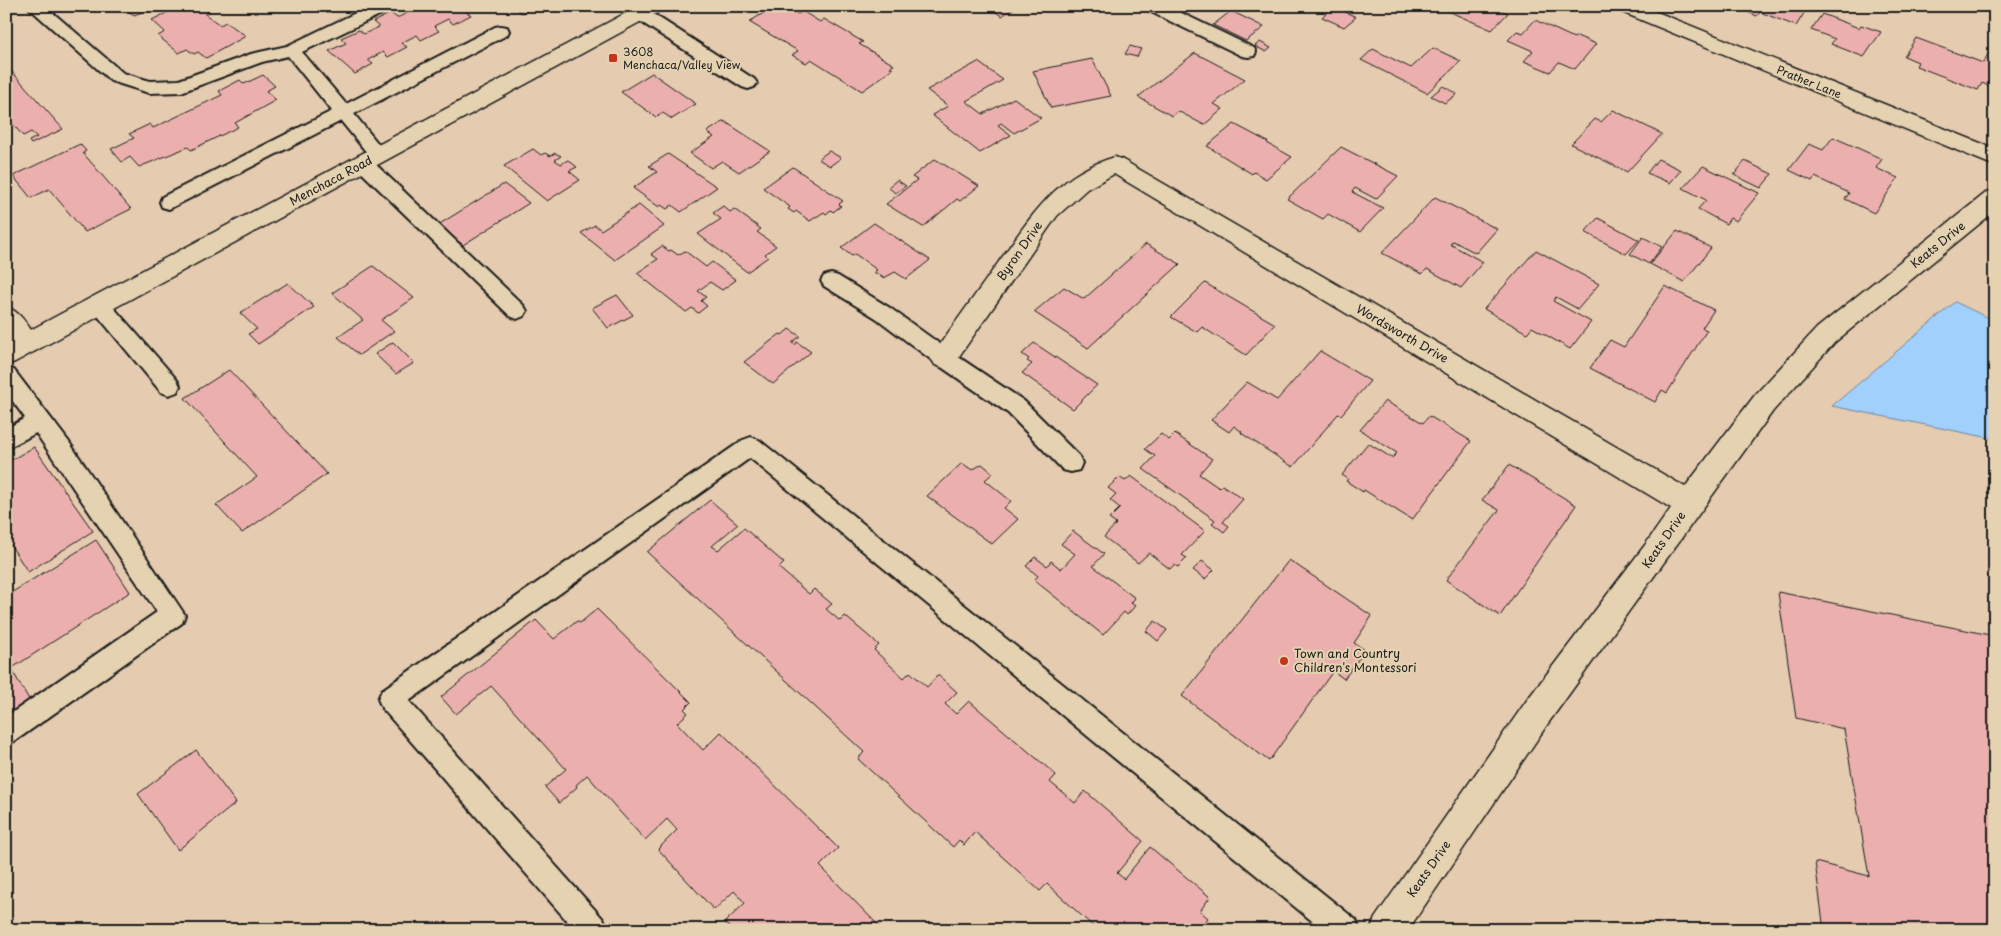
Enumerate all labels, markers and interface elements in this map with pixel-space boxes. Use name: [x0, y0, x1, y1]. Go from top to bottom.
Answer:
place label: 3608 Menchaca/Valley View: [623, 43, 741, 73]
marker: 3608 Menchaca/Valley View: [607, 52, 619, 64]
street label: Prather Lane: [1774, 61, 1844, 102]
street label: Menchaca Road: [286, 151, 375, 210]
street label: Byron Drive: [992, 217, 1046, 284]
street label: Keats Drive: [1906, 217, 1969, 272]
street label: Wordsworth Drive: [1353, 299, 1452, 367]
street label: Keats Drive: [1637, 507, 1689, 572]
place label: Town and Country Children's Montessori: [1294, 644, 1417, 676]
marker: Town and Country Children's Montessori: [1278, 655, 1290, 667]
street label: Keats Drive: [1402, 836, 1454, 901]

